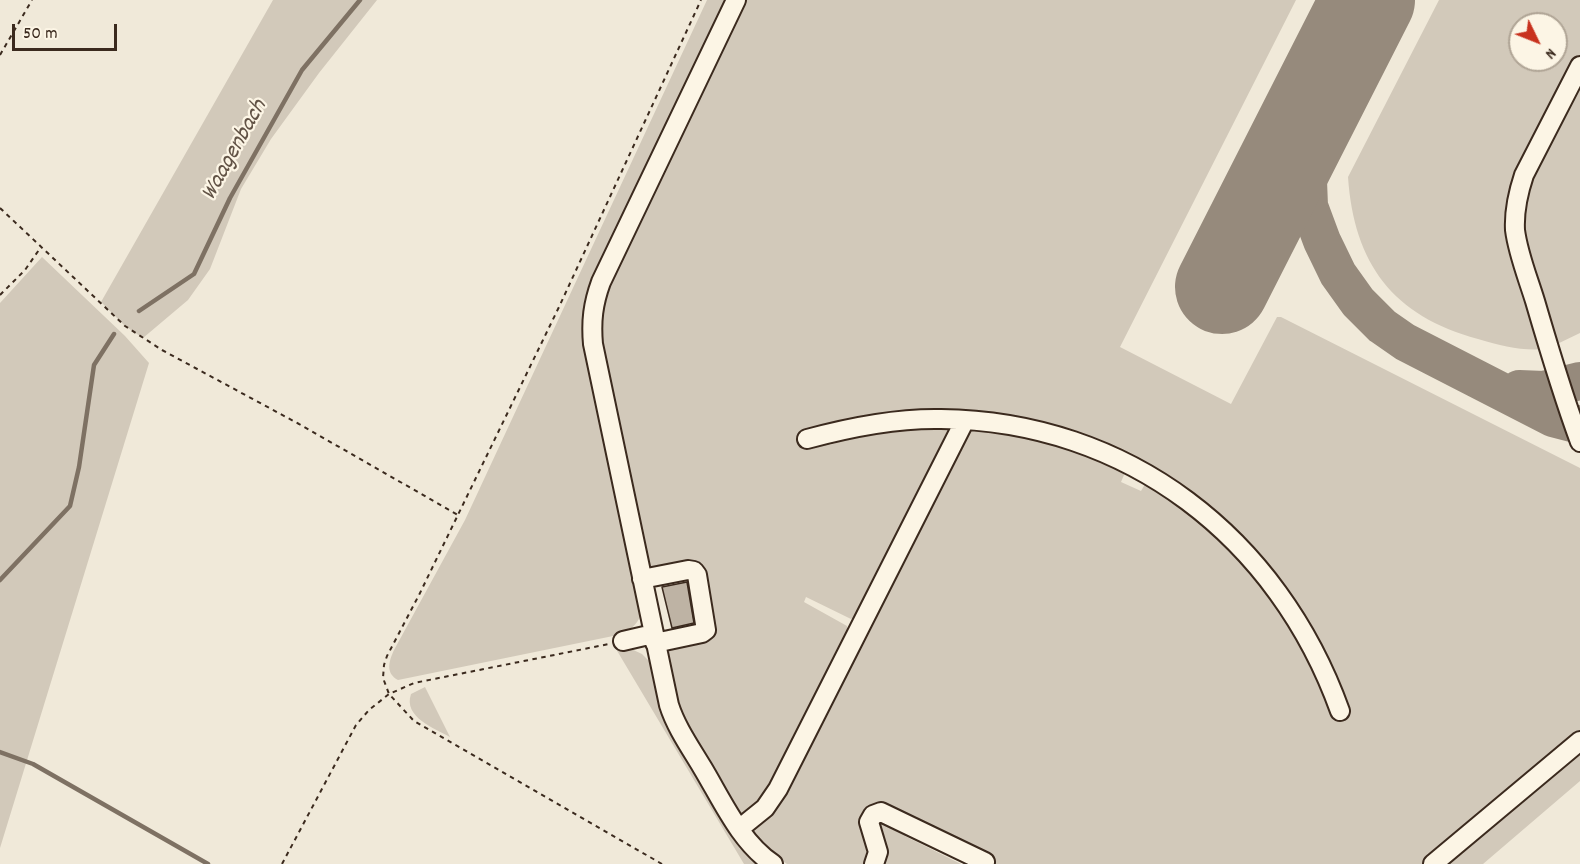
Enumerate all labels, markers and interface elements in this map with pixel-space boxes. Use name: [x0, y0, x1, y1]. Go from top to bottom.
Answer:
scale bar: [15, 12, 120, 50]
north arrow: [1508, 12, 1568, 72]
text: 50 m: [23, 22, 58, 47]
text: N: [1539, 43, 1561, 64]
water label: Waagenbach: [197, 96, 275, 206]

